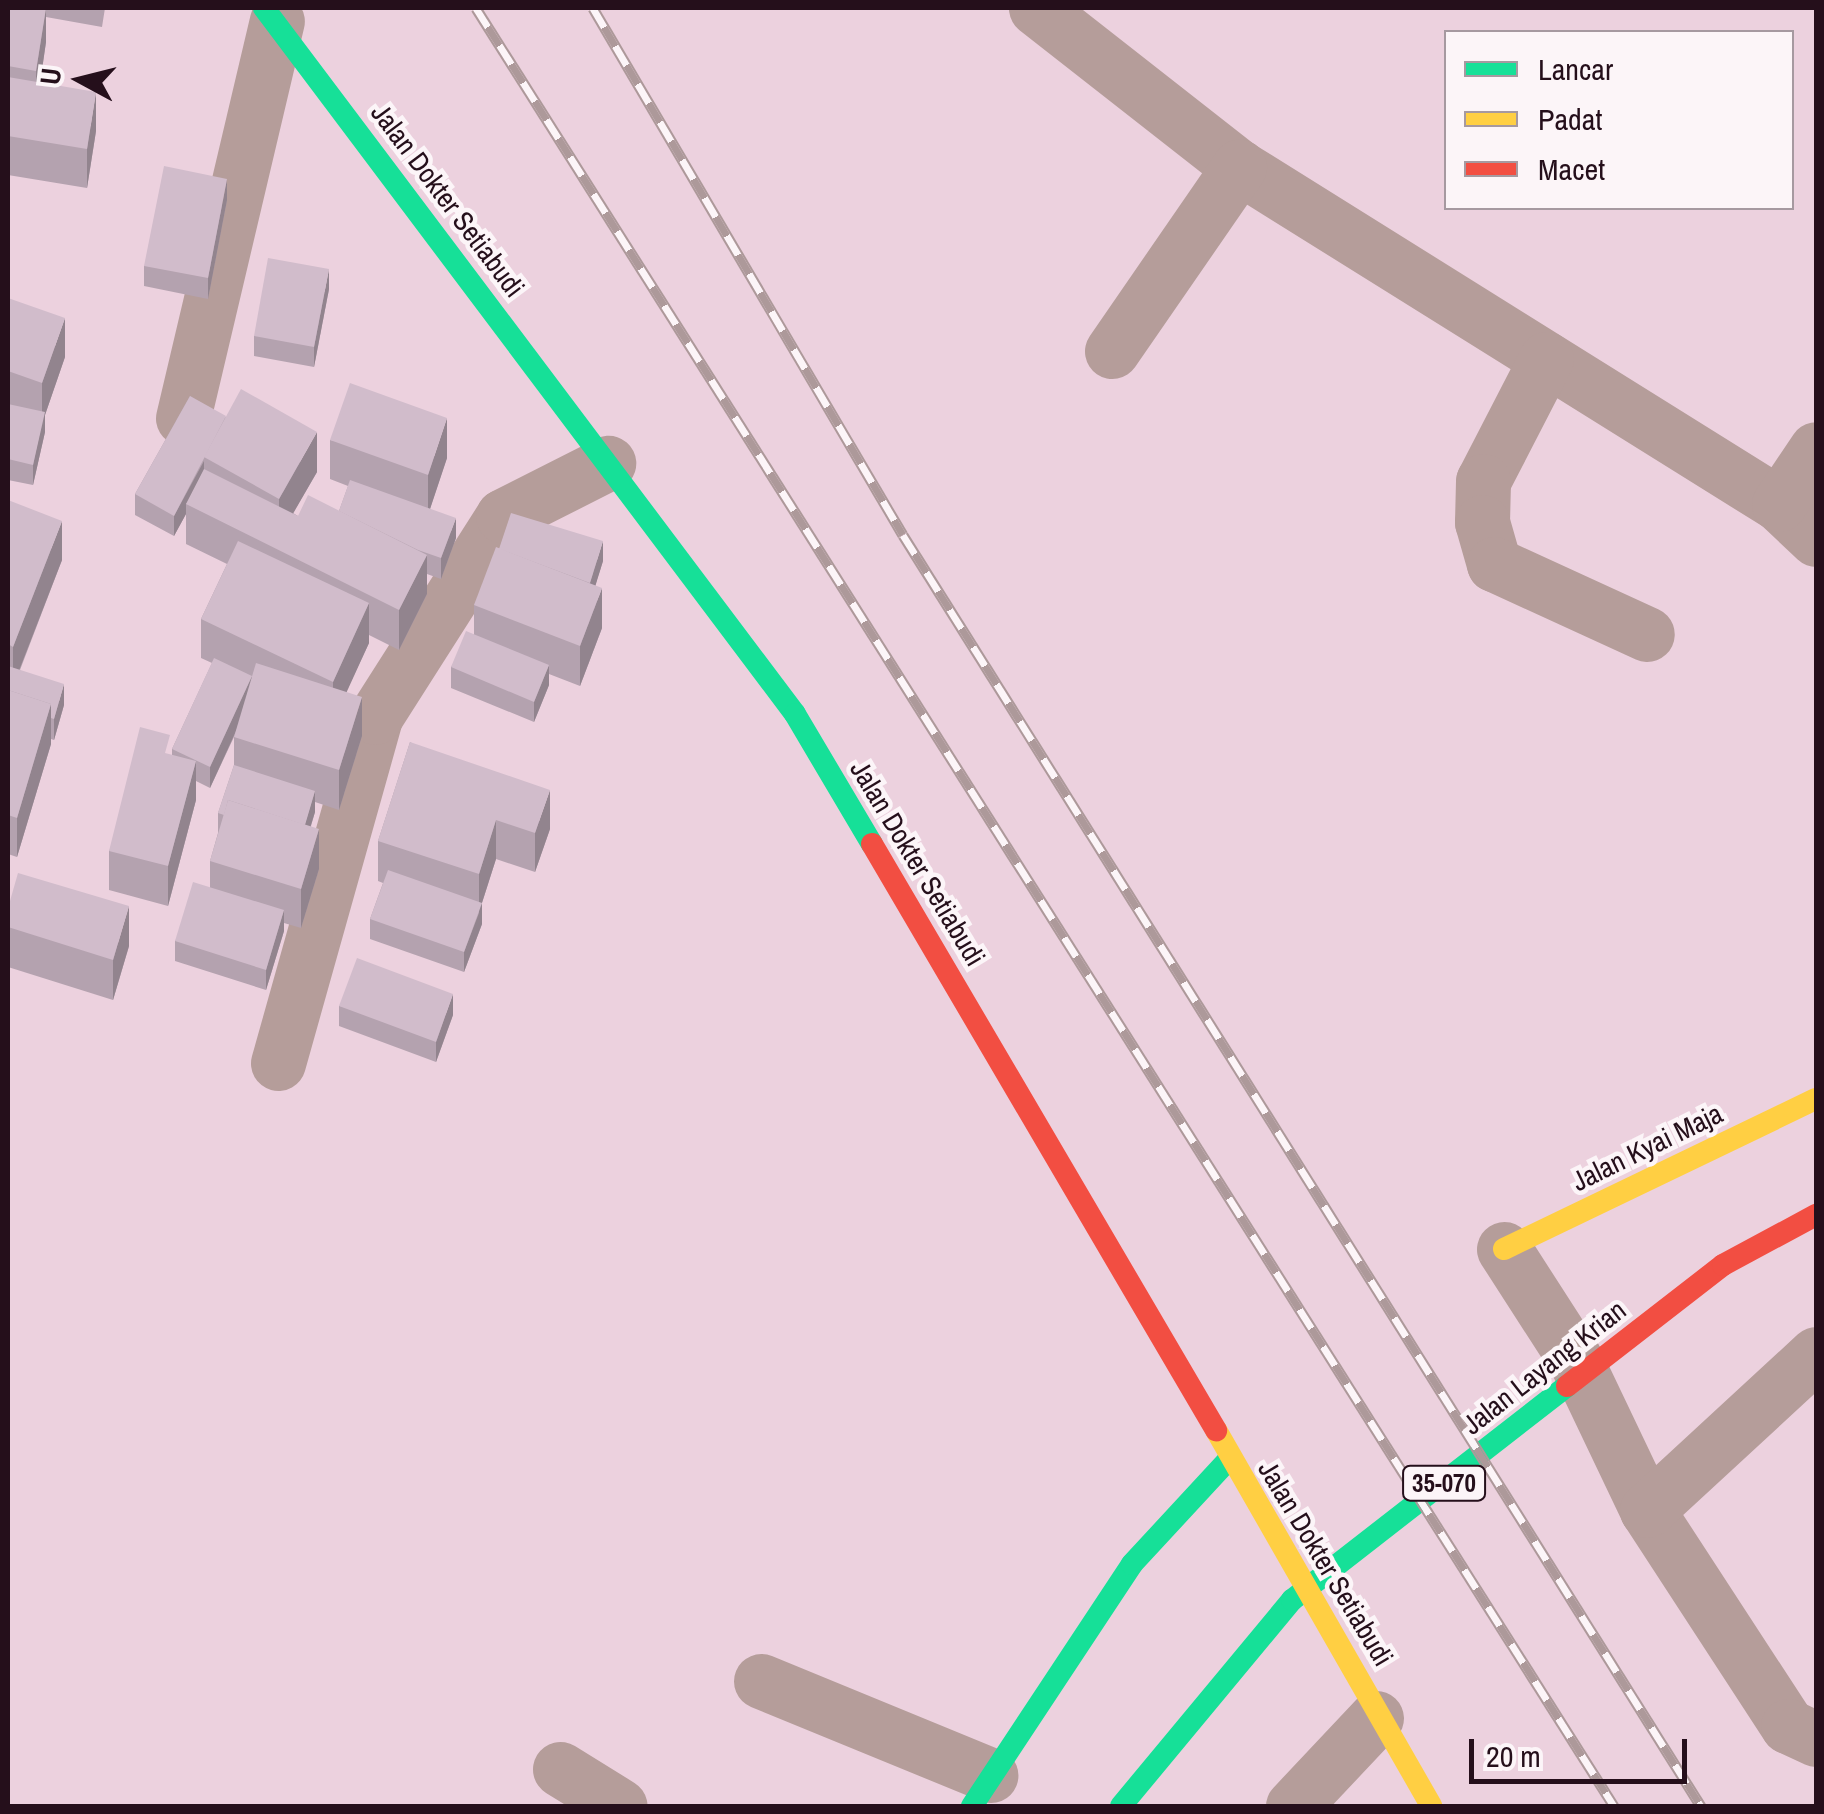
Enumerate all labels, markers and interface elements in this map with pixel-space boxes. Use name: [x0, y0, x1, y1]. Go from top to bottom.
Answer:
north arrow: [30, 30, 130, 130]
legend: [1444, 30, 1794, 210]
text: Lancar: [1538, 49, 1613, 89]
text: U: [30, 66, 70, 87]
street label: Jalan Dokter Setiabudi: [364, 97, 532, 303]
text: Padat: [1538, 99, 1602, 139]
text: Macet: [1538, 149, 1605, 189]
street label: Jalan Dokter Setiabudi: [843, 754, 993, 972]
street label: Jalan Kyai Maja: [1566, 1096, 1728, 1198]
street label: Jalan Layang Krian: [1456, 1293, 1632, 1441]
street label: Jalan Dokter Setiabudi: [1251, 1454, 1401, 1672]
road number: 35-070: [1402, 1463, 1486, 1503]
scale bar: [1474, 1719, 1692, 1781]
text: 20 m: [1486, 1736, 1541, 1776]

